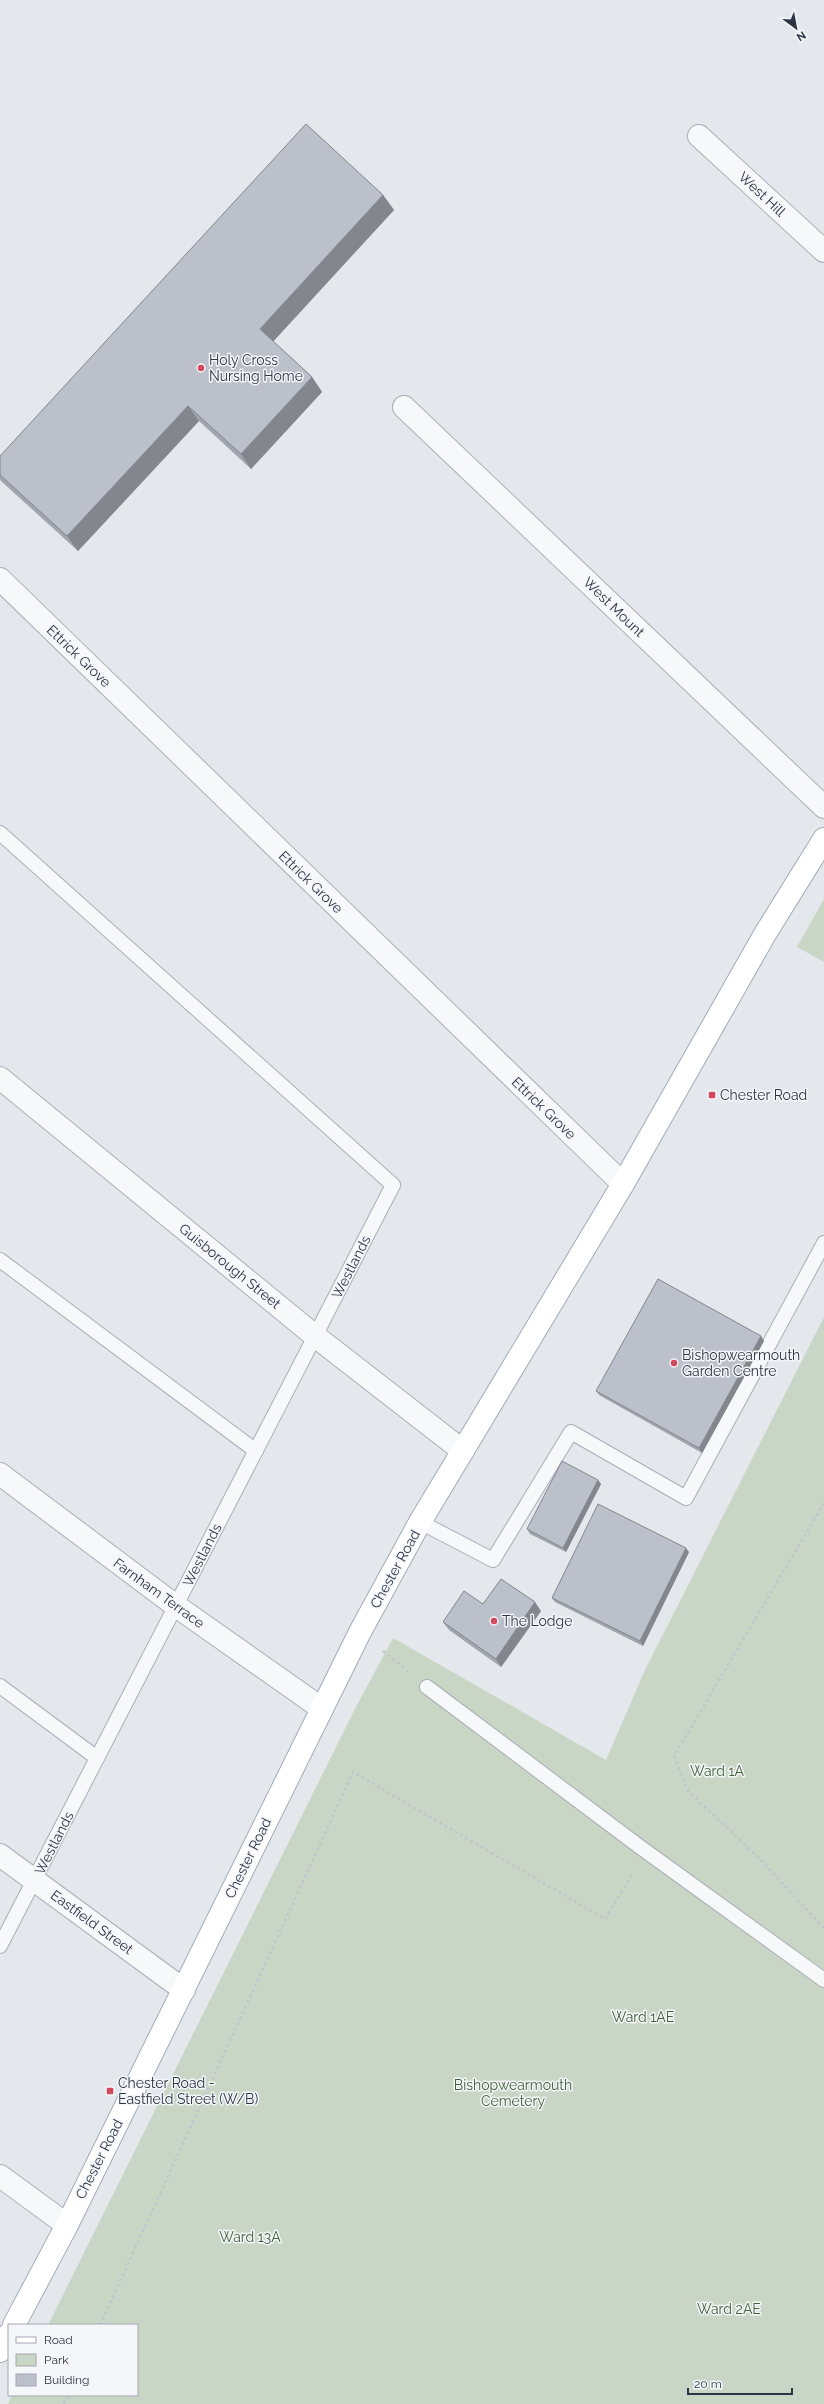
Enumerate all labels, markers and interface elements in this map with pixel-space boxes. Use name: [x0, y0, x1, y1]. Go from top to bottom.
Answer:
north arrow: [776, 8, 816, 48]
text: N: [794, 28, 808, 44]
street label: West Hill: [735, 168, 789, 220]
place label: Holy Cross Nursing Home: [209, 352, 303, 384]
marker: Holy Cross Nursing Home: [196, 363, 206, 373]
street label: West Mount: [580, 574, 648, 640]
street label: Ettrick Grove: [44, 622, 114, 690]
street label: Ettrick Grove: [276, 848, 346, 916]
street label: Ettrick Grove: [509, 1074, 579, 1142]
place label: Chester Road: [720, 1087, 807, 1103]
marker: Chester Road: [707, 1090, 717, 1100]
street label: Guisborough Street: [176, 1220, 284, 1312]
street label: Westlands: [328, 1233, 374, 1301]
place label: Bishopwearmouth Garden Centre: [682, 1347, 800, 1379]
marker: Bishopwearmouth Garden Centre: [669, 1358, 679, 1368]
street label: Westlands: [179, 1521, 225, 1589]
street label: Chester Road: [367, 1527, 423, 1611]
street label: Farnham Terrace: [110, 1555, 208, 1631]
place label: The Lodge: [502, 1613, 572, 1629]
marker: The Lodge: [489, 1616, 499, 1626]
park label: Ward 1A: [690, 1763, 745, 1779]
street label: Westlands: [31, 1809, 77, 1877]
street label: Chester Road: [222, 1815, 274, 1901]
street label: Eastfield Street: [48, 1887, 136, 1957]
park label: Ward 1AE: [612, 2009, 674, 2025]
place label: Chester Road - Eastfield Street (W/B): [118, 2075, 258, 2107]
park label: Bishopwearmouth Cemetery: [454, 2077, 572, 2109]
marker: Chester Road - Eastfield Street (W/B): [105, 2086, 115, 2096]
street label: Chester Road: [72, 2116, 126, 2202]
park label: Ward 13A: [219, 2229, 281, 2245]
park label: Ward 2AE: [697, 2301, 761, 2317]
legend: [8, 2324, 138, 2396]
text: Road: [44, 2333, 73, 2347]
text: Park: [44, 2353, 69, 2367]
scale bar: [688, 2370, 792, 2396]
text: Building: [44, 2373, 90, 2387]
text: 20 m: [694, 2377, 722, 2391]

